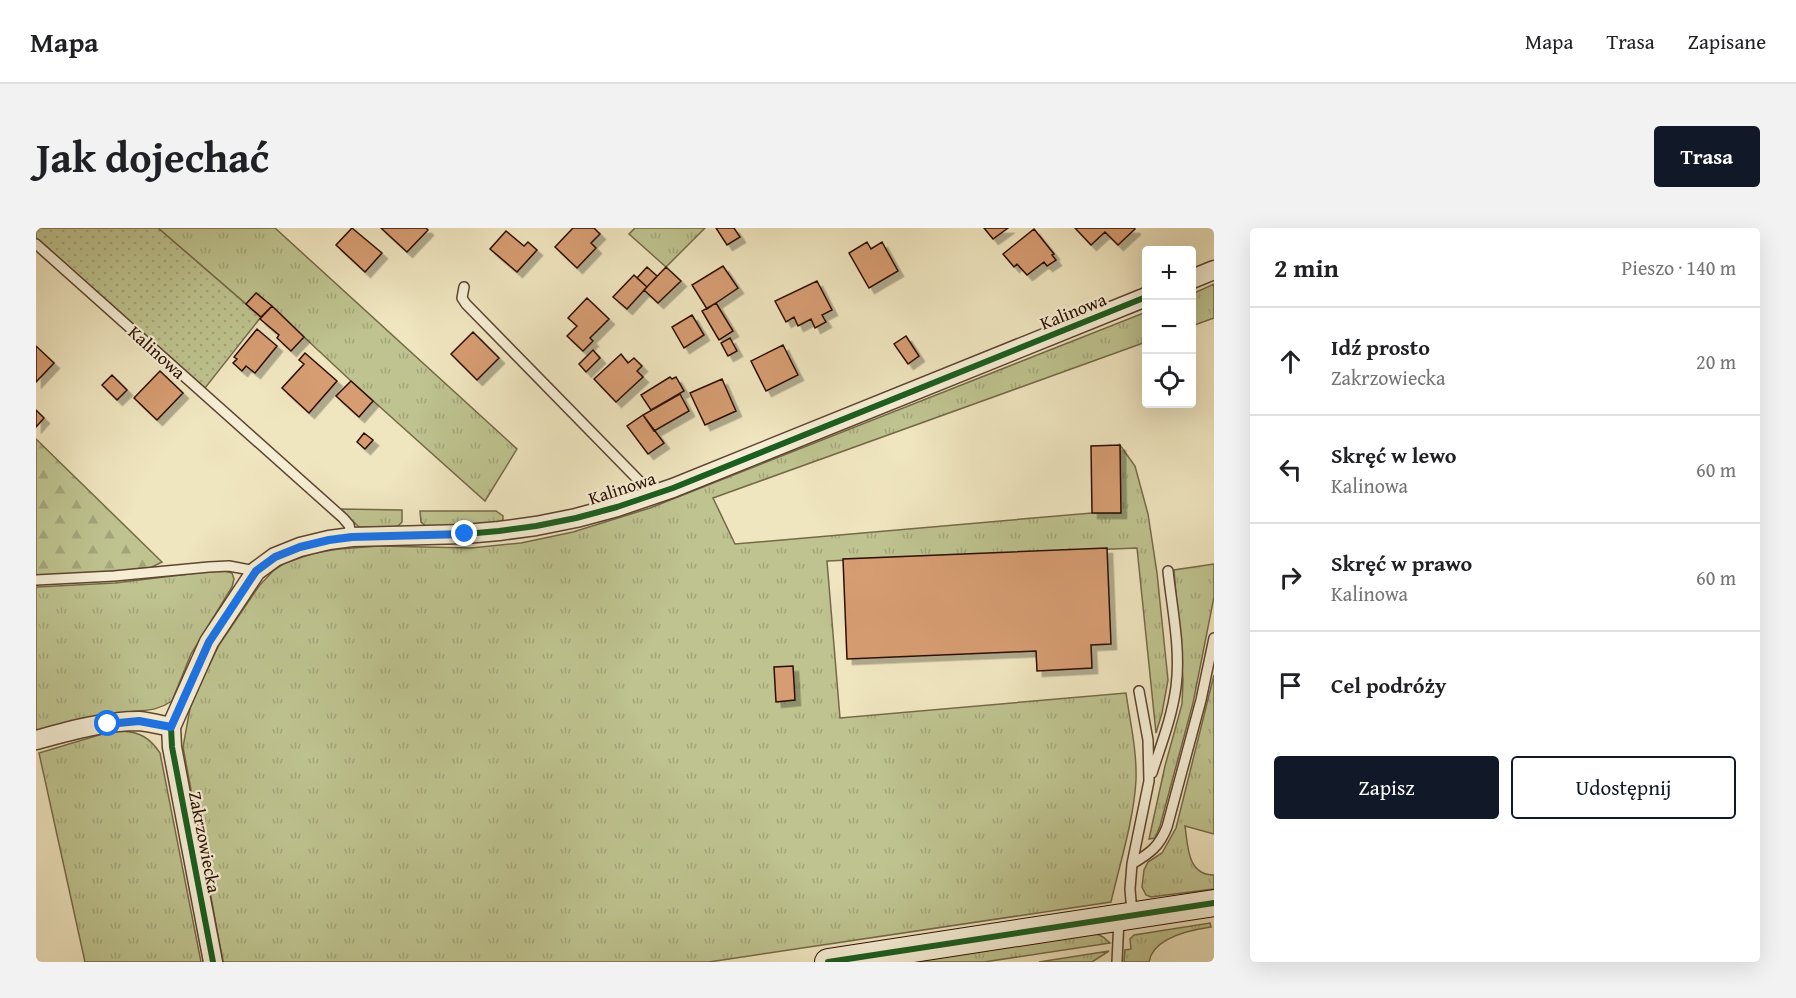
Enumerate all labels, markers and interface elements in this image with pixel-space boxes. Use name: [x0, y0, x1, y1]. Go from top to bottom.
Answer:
text: Mapa: [30, 21, 99, 62]
text: Mapa: [1525, 26, 1573, 57]
text: Trasa: [1606, 26, 1655, 57]
text: Zapisane: [1688, 26, 1766, 57]
text: Jak dojechać: [36, 126, 269, 187]
button: Trasa: [1654, 126, 1760, 187]
map controls: [1142, 246, 1196, 408]
button: +: [1142, 246, 1196, 300]
text: 2 min: [1274, 248, 1339, 287]
text: Pieszo · 140 m: [1622, 253, 1736, 282]
street label: Kalinowa: [1036, 285, 1111, 336]
button: −: [1142, 300, 1196, 354]
street label: Kalinowa: [122, 319, 192, 386]
text: Idź prosto: [1331, 331, 1430, 363]
icon: ahead: [1274, 345, 1307, 378]
text: 20 m: [1696, 347, 1736, 376]
button: locate: [1142, 354, 1196, 408]
text: Zakrzowiecka: [1331, 363, 1445, 392]
text: Skręć w lewo: [1331, 439, 1457, 471]
icon: left: [1274, 453, 1307, 486]
text: 60 m: [1696, 455, 1736, 484]
street label: Kalinowa: [585, 464, 660, 512]
text: Kalinowa: [1331, 471, 1408, 500]
route end: [451, 520, 477, 546]
text: Skręć w prawo: [1331, 547, 1472, 579]
icon: right: [1274, 561, 1307, 594]
text: 60 m: [1696, 563, 1736, 592]
text: Kalinowa: [1331, 579, 1408, 608]
icon: arrive: [1274, 669, 1307, 702]
text: Cel podróży: [1331, 669, 1446, 701]
route start: [94, 710, 120, 736]
button: Zapisz: [1274, 756, 1499, 819]
button: Udostępnij: [1511, 756, 1736, 819]
street label: Zakrzowiecka: [182, 789, 228, 896]

